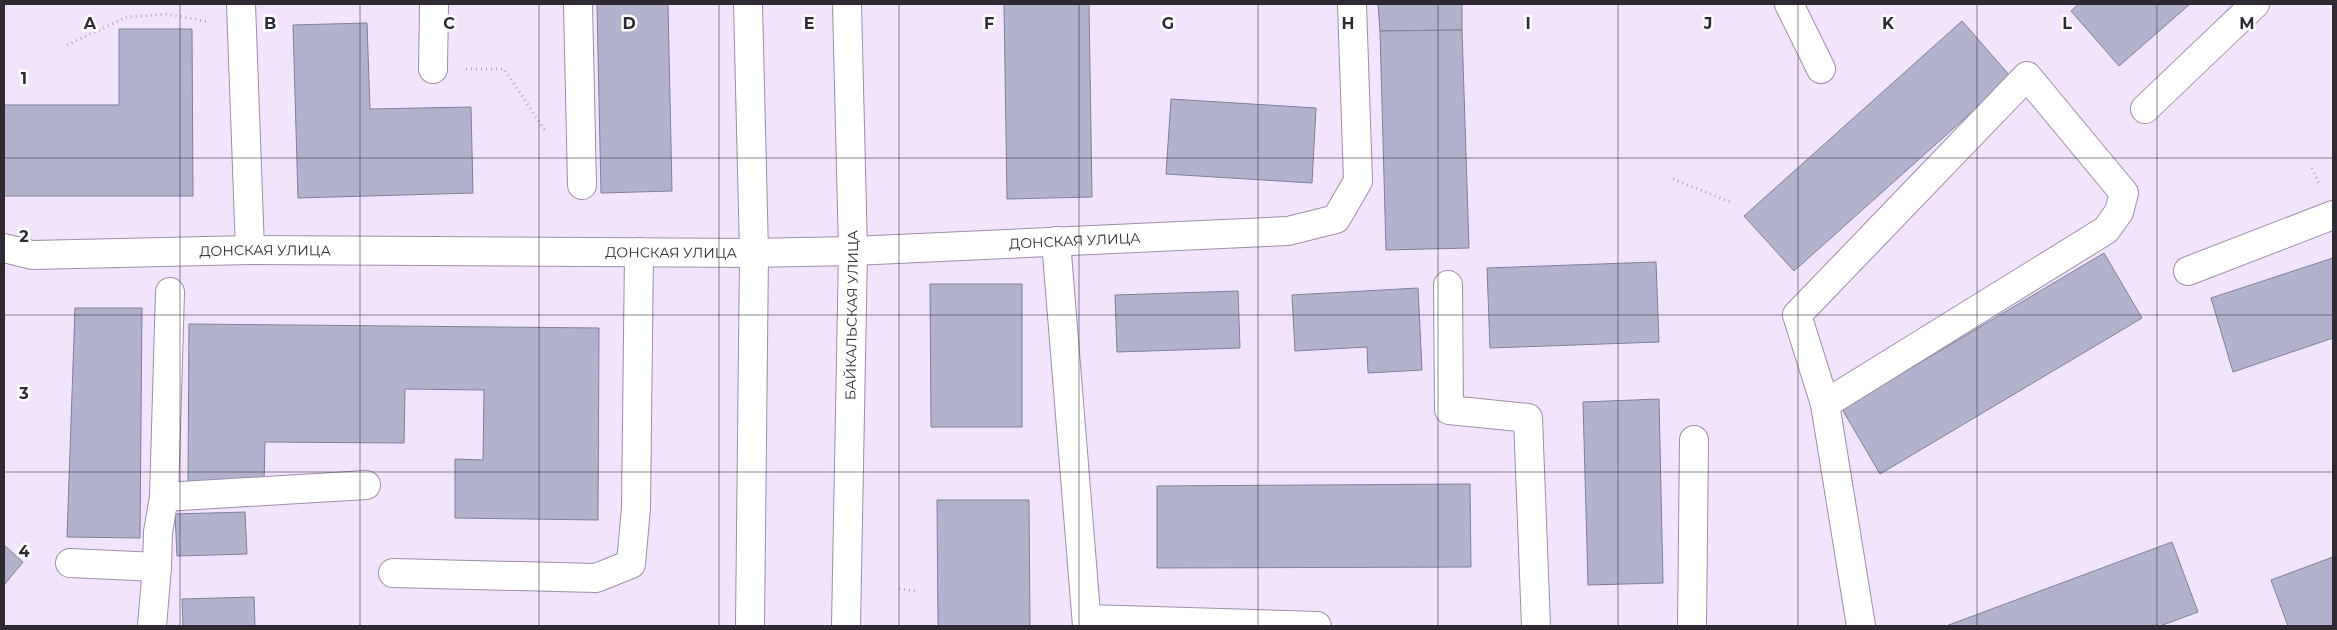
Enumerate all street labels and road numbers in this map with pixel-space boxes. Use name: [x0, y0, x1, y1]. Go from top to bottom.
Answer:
street label: БАЙКАЛЬСКАЯ УЛИЦА: [841, 229, 862, 400]
street label: ДОНСКАЯ УЛИЦА: [1009, 229, 1142, 253]
street label: ДОНСКАЯ УЛИЦА: [199, 241, 332, 260]
street label: ДОНСКАЯ УЛИЦА: [605, 243, 738, 262]

